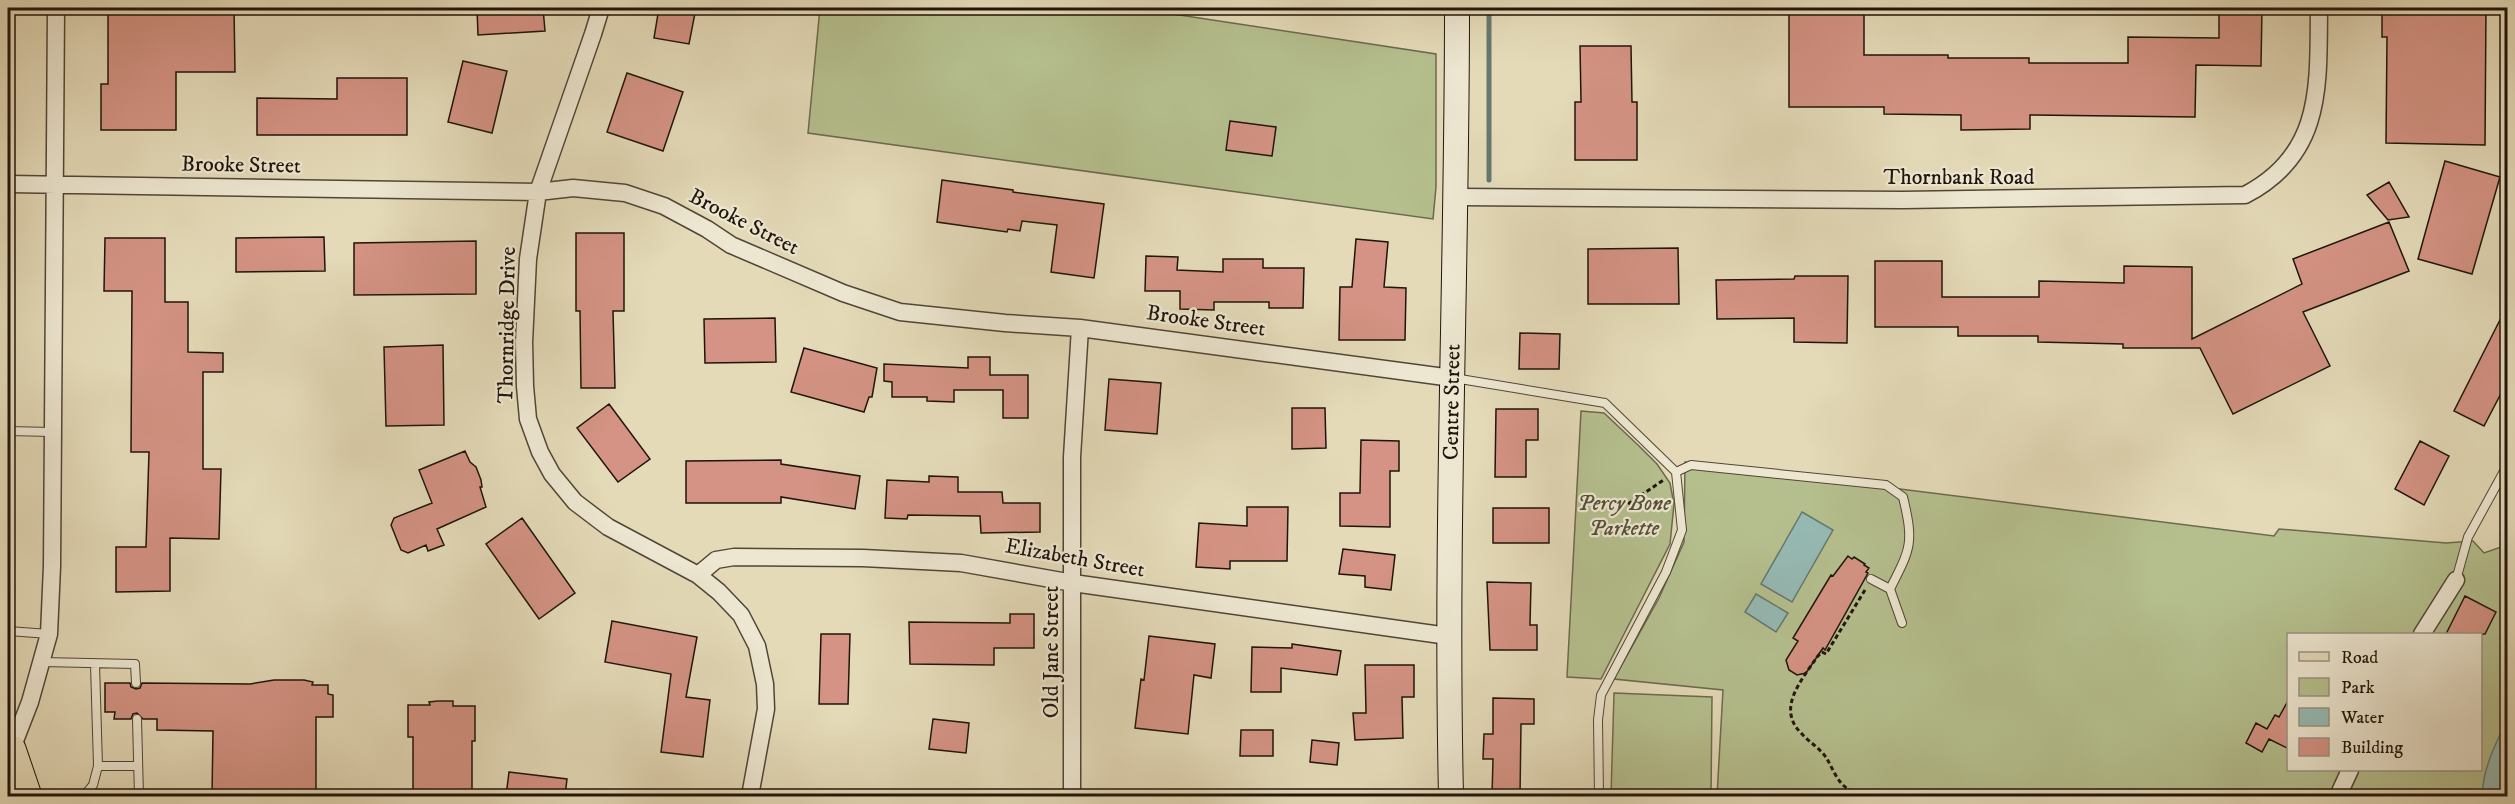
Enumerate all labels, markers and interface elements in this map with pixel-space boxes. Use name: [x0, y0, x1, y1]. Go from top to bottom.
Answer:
street label: Brooke Street: [181, 150, 301, 180]
street label: Thornbank Road: [1884, 164, 2034, 191]
street label: Brooke Street: [684, 183, 804, 261]
street label: Thornridge Drive: [492, 246, 522, 404]
street label: Brooke Street: [1145, 299, 1267, 343]
street label: Centre Street: [1437, 344, 1467, 460]
park label: Percy Bone Parkette: [1577, 490, 1671, 542]
street label: Elizabeth Street: [1003, 532, 1147, 584]
street label: Old Jane Street: [1038, 586, 1065, 718]
legend: [2287, 633, 2482, 771]
text: Road: [2341, 647, 2378, 669]
text: Park: [2341, 677, 2375, 699]
text: Water: [2340, 707, 2384, 729]
text: Building: [2341, 737, 2403, 759]

